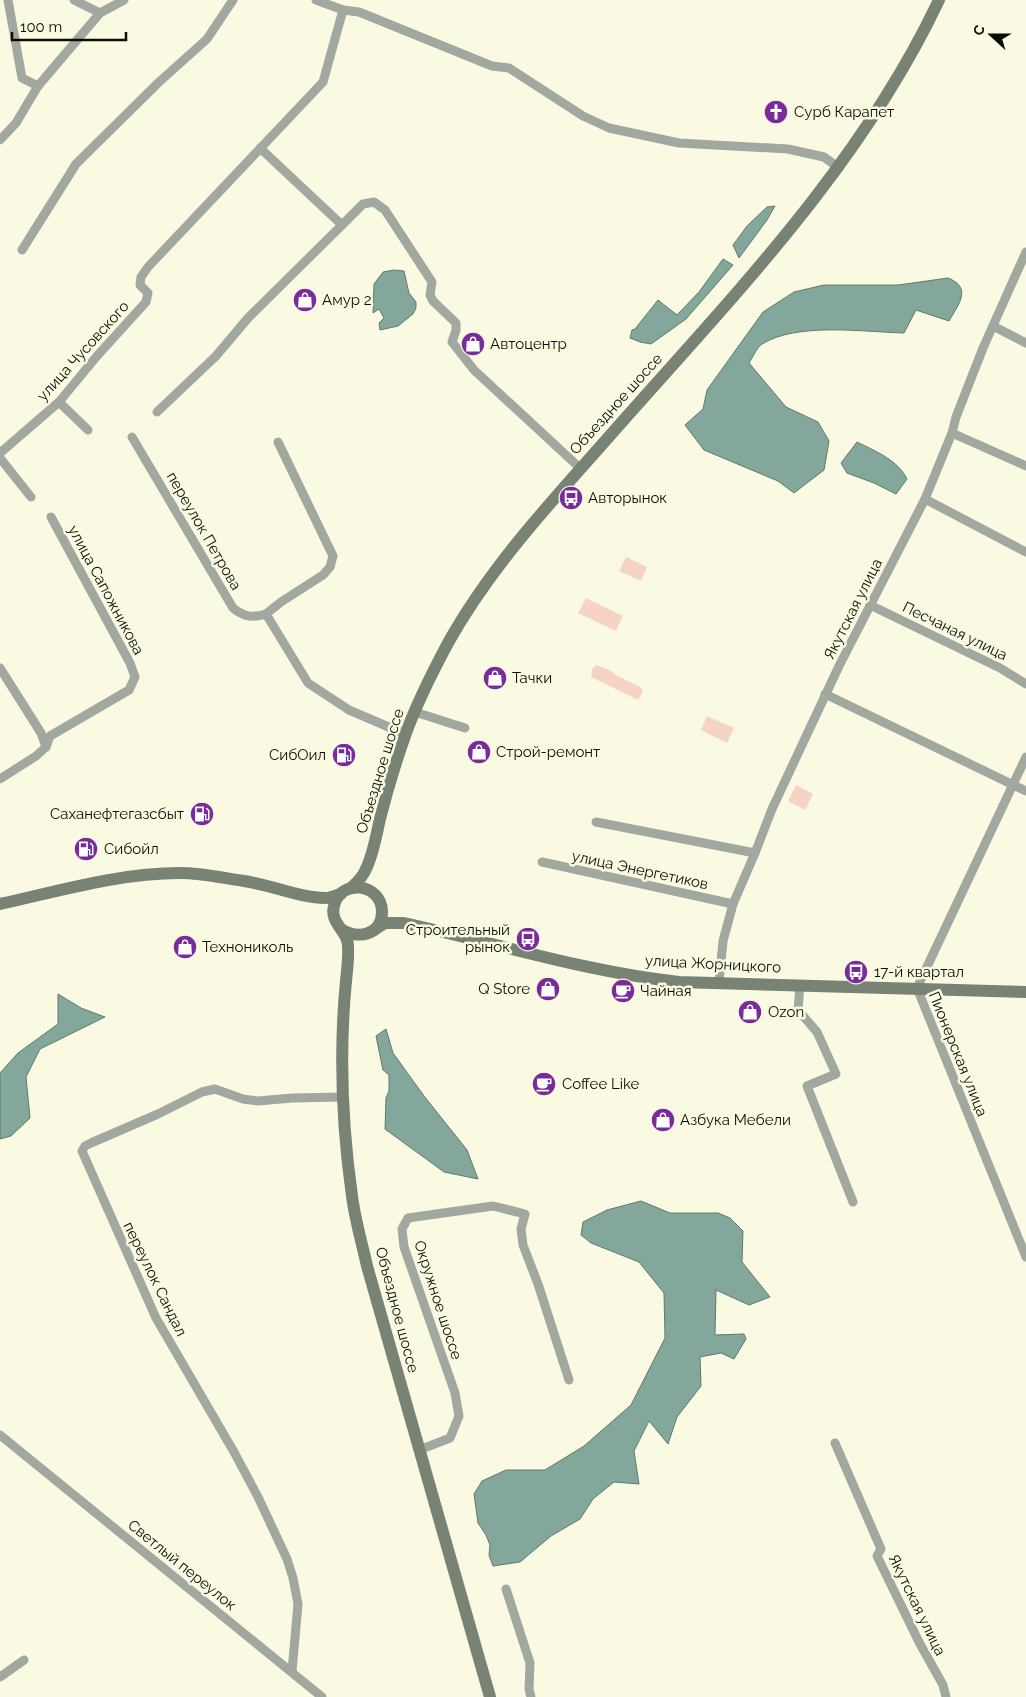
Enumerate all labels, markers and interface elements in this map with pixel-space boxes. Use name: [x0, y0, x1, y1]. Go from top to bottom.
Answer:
scale bar: [12, 10, 126, 42]
north arrow: [966, 10, 1016, 60]
text: 100 m: [20, 18, 62, 36]
text: С: [970, 23, 988, 38]
church icon: Сурб Карапет: [763, 99, 789, 125]
place label: Сурб Карапет: [794, 103, 894, 121]
shop icon: Амур 2: [292, 287, 318, 313]
place label: Амур 2: [322, 291, 372, 309]
street label: улица Чусовского: [33, 297, 133, 405]
shop icon: Автоцентр: [460, 331, 486, 357]
place label: Автоцентр: [490, 335, 567, 353]
street label: Объездное шоссе: [566, 350, 666, 458]
street label: переулок Петрова: [163, 469, 245, 593]
bus stop icon: Авторынок: [558, 485, 584, 511]
place label: Авторынок: [588, 489, 667, 507]
street label: улица Сапожникова: [64, 522, 148, 658]
street label: Якутская улица: [820, 556, 886, 662]
street label: Песчаная улица: [900, 598, 1010, 664]
shop icon: Тачки: [482, 665, 508, 691]
place label: Тачки: [512, 669, 552, 687]
street label: Объездное шоссе: [352, 706, 408, 836]
shop icon: Строй-ремонт: [466, 739, 492, 765]
fuel station icon: СибОил: [331, 742, 357, 768]
place label: Строй-ремонт: [496, 743, 600, 761]
place label: СибОил: [269, 746, 326, 764]
fuel station icon: Саханефтегазсбыт: [189, 801, 215, 827]
place label: Саханефтегазсбыт: [50, 805, 184, 823]
fuel station icon: Сибойл: [73, 836, 99, 862]
place label: Сибойл: [104, 840, 159, 858]
street label: улица Энергетиков: [570, 847, 710, 893]
place label: Строительный рынок: [406, 921, 510, 956]
bus stop icon: Строительный рынок: [515, 926, 541, 952]
shop icon: Технониколь: [172, 934, 198, 960]
place label: Технониколь: [202, 938, 293, 956]
street label: улица Жорницкого: [644, 951, 782, 977]
bus stop icon: 17-й квартал: [843, 959, 869, 985]
place label: 17-й квартал: [874, 963, 964, 981]
shop icon: Q Store: [535, 976, 561, 1002]
cafe icon: Чайная: [610, 978, 636, 1004]
place label: Q Store: [478, 980, 530, 998]
place label: Чайная: [640, 982, 691, 1000]
street label: Пионерская улица: [925, 989, 991, 1119]
shop icon: Ozon: [737, 999, 763, 1025]
place label: Ozon: [768, 1003, 804, 1021]
cafe icon: Coffee Like: [531, 1071, 557, 1097]
place label: Coffee Like: [562, 1075, 640, 1093]
shop icon: Азбука Мебели: [650, 1107, 676, 1133]
place label: Азбука Мебели: [680, 1111, 791, 1129]
street label: переулок Сандал: [120, 1219, 190, 1339]
street label: Окружное шоссе: [410, 1238, 466, 1362]
street label: Объездное шоссе: [372, 1245, 423, 1375]
street label: Светлый переулок: [124, 1516, 240, 1614]
street label: Якутская улица: [885, 1551, 949, 1659]

